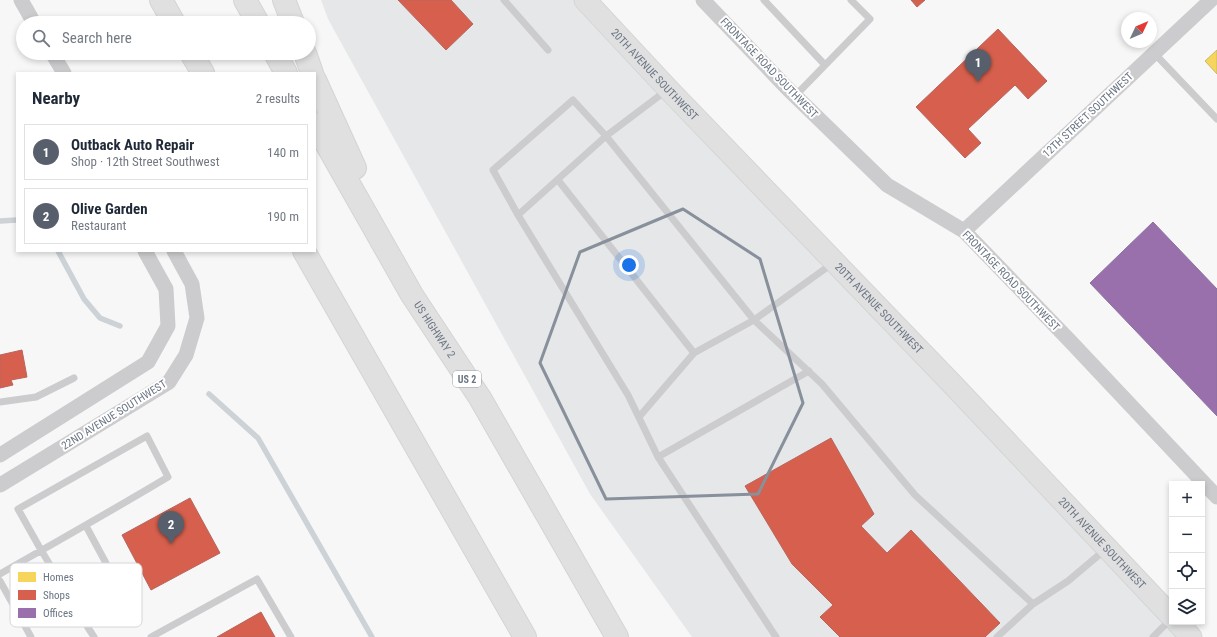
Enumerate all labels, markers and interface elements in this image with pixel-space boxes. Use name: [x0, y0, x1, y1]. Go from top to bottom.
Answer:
north arrow: [1121, 12, 1157, 48]
street label: FRONTAGE ROAD SOUTHWEST: [718, 15, 821, 121]
search box: [16, 16, 316, 60]
street label: 20TH AVENUE SOUTHWEST: [609, 26, 701, 123]
icon: search: [30, 27, 52, 49]
text: Search here: [62, 29, 132, 47]
pin: 1: [965, 49, 991, 82]
street label: 12TH STREET SOUTHWEST: [1040, 70, 1136, 160]
text: Nearby: [32, 88, 80, 108]
text: 2 results: [256, 91, 300, 106]
text: Outback Auto Repair: [71, 136, 194, 154]
text: 1: [43, 145, 49, 160]
text: 140 m: [267, 145, 299, 160]
text: Shop · 12th Street Southwest: [71, 154, 219, 169]
text: Olive Garden: [71, 200, 148, 218]
text: 2: [43, 209, 49, 224]
text: 190 m: [267, 209, 299, 224]
text: Restaurant: [71, 218, 126, 233]
street label: FRONTAGE ROAD SOUTHWEST: [960, 228, 1063, 334]
your location: [619, 255, 639, 275]
street label: 20TH AVENUE SOUTHWEST: [832, 260, 926, 356]
street label: US HIGHWAY 2: [411, 299, 458, 360]
road number: US 2: [453, 371, 481, 387]
street label: 22ND AVENUE SOUTHWEST: [59, 377, 169, 453]
map controls: [1169, 481, 1205, 625]
button: +: [1169, 481, 1205, 517]
street label: 20TH AVENUE SOUTHWEST: [1056, 495, 1149, 592]
pin: 2: [158, 511, 184, 544]
button: −: [1169, 517, 1205, 553]
button: locate: [1169, 553, 1205, 589]
legend: [10, 563, 142, 627]
text: Homes: [43, 571, 74, 584]
text: Shops: [43, 589, 70, 602]
button: layers: [1169, 589, 1205, 625]
text: Offices: [43, 607, 73, 620]

